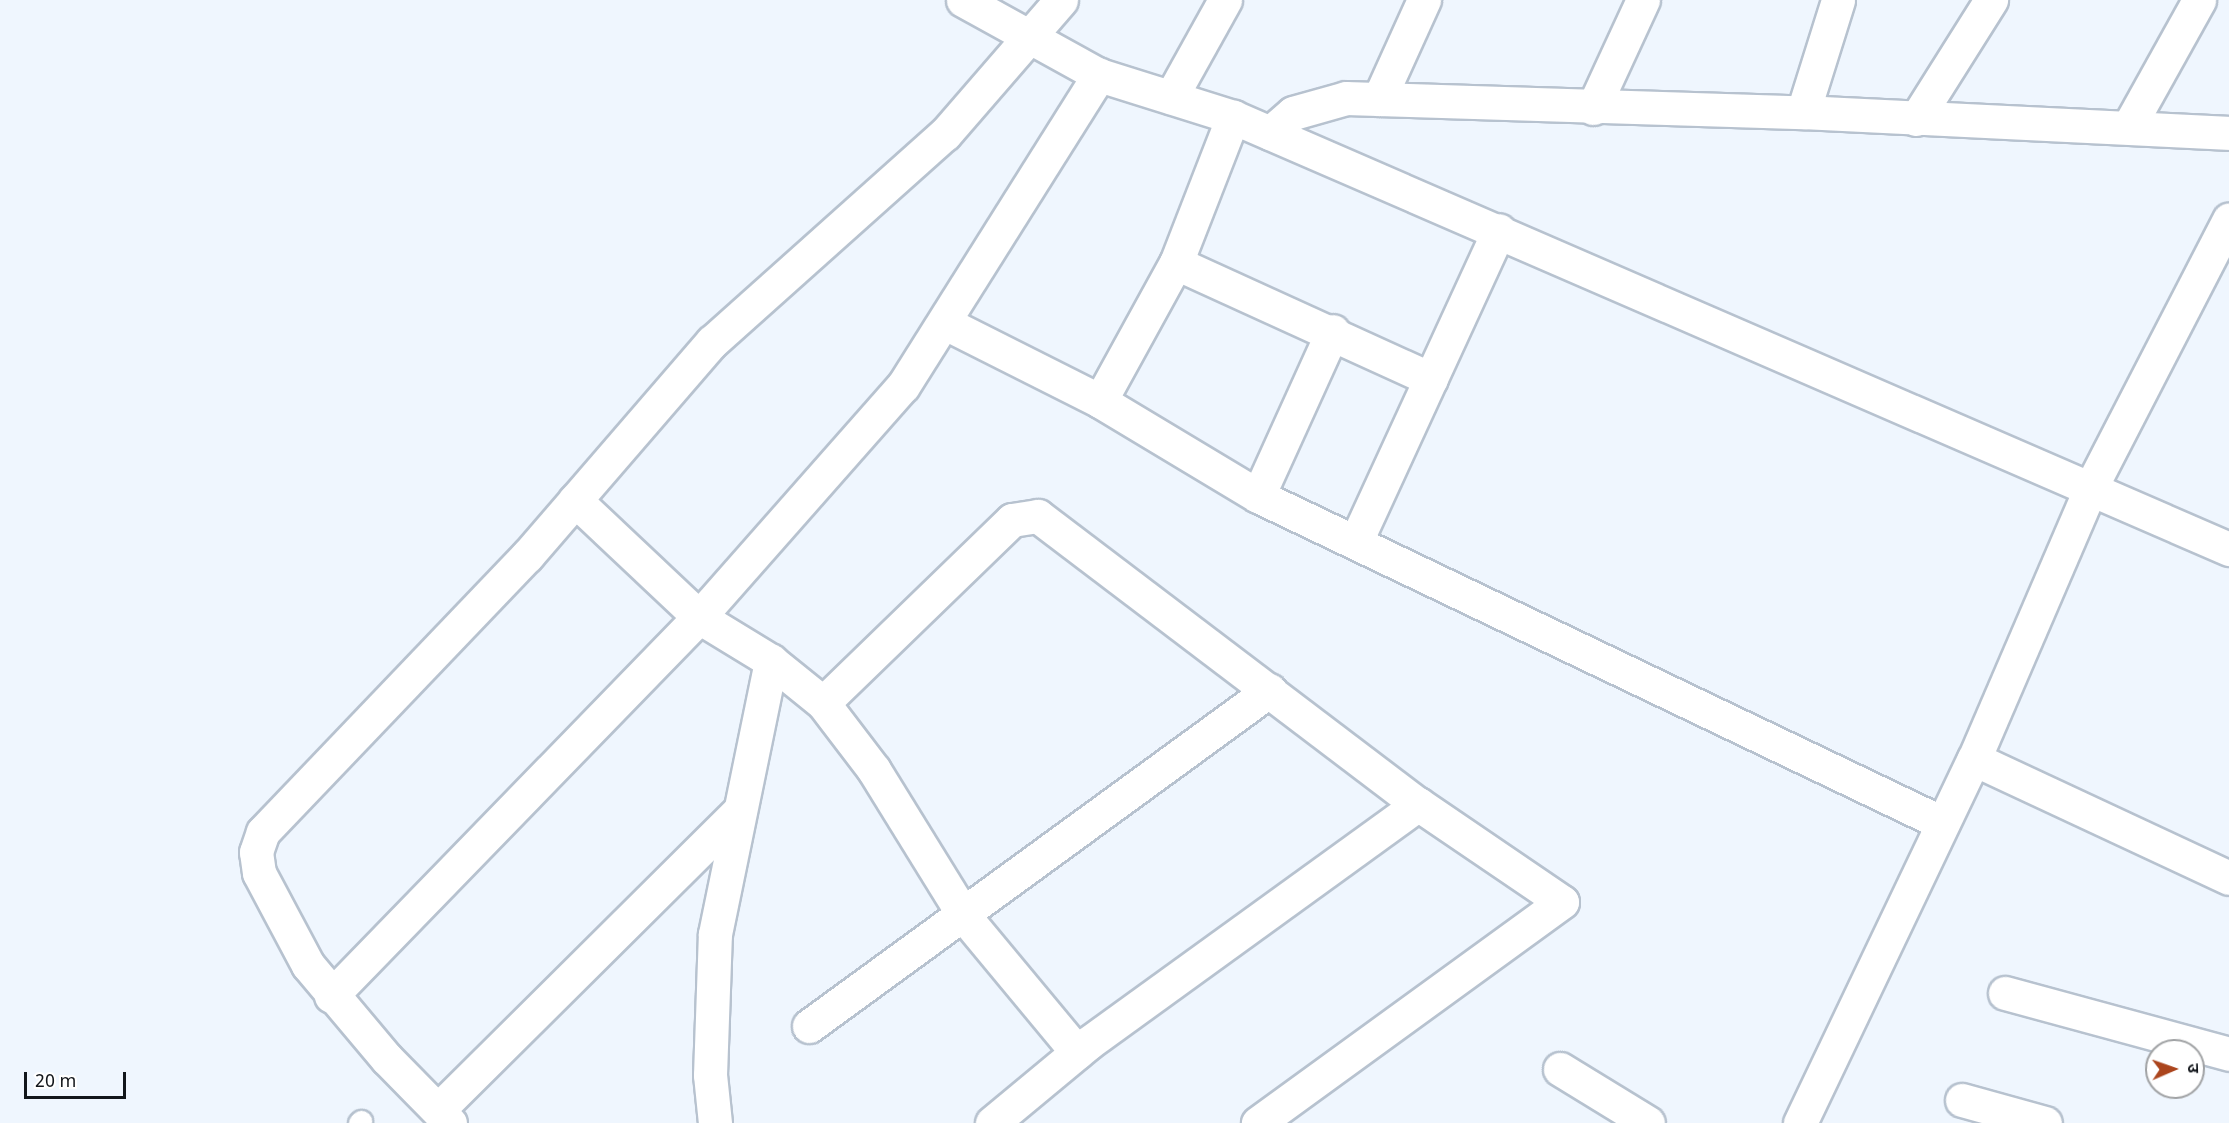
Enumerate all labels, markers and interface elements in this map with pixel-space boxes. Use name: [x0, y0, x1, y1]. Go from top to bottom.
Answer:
north arrow: [2145, 1039, 2205, 1099]
scale bar: [27, 1060, 129, 1098]
text: उ: [2181, 1063, 2202, 1073]
text: 20 m: [35, 1071, 76, 1094]

